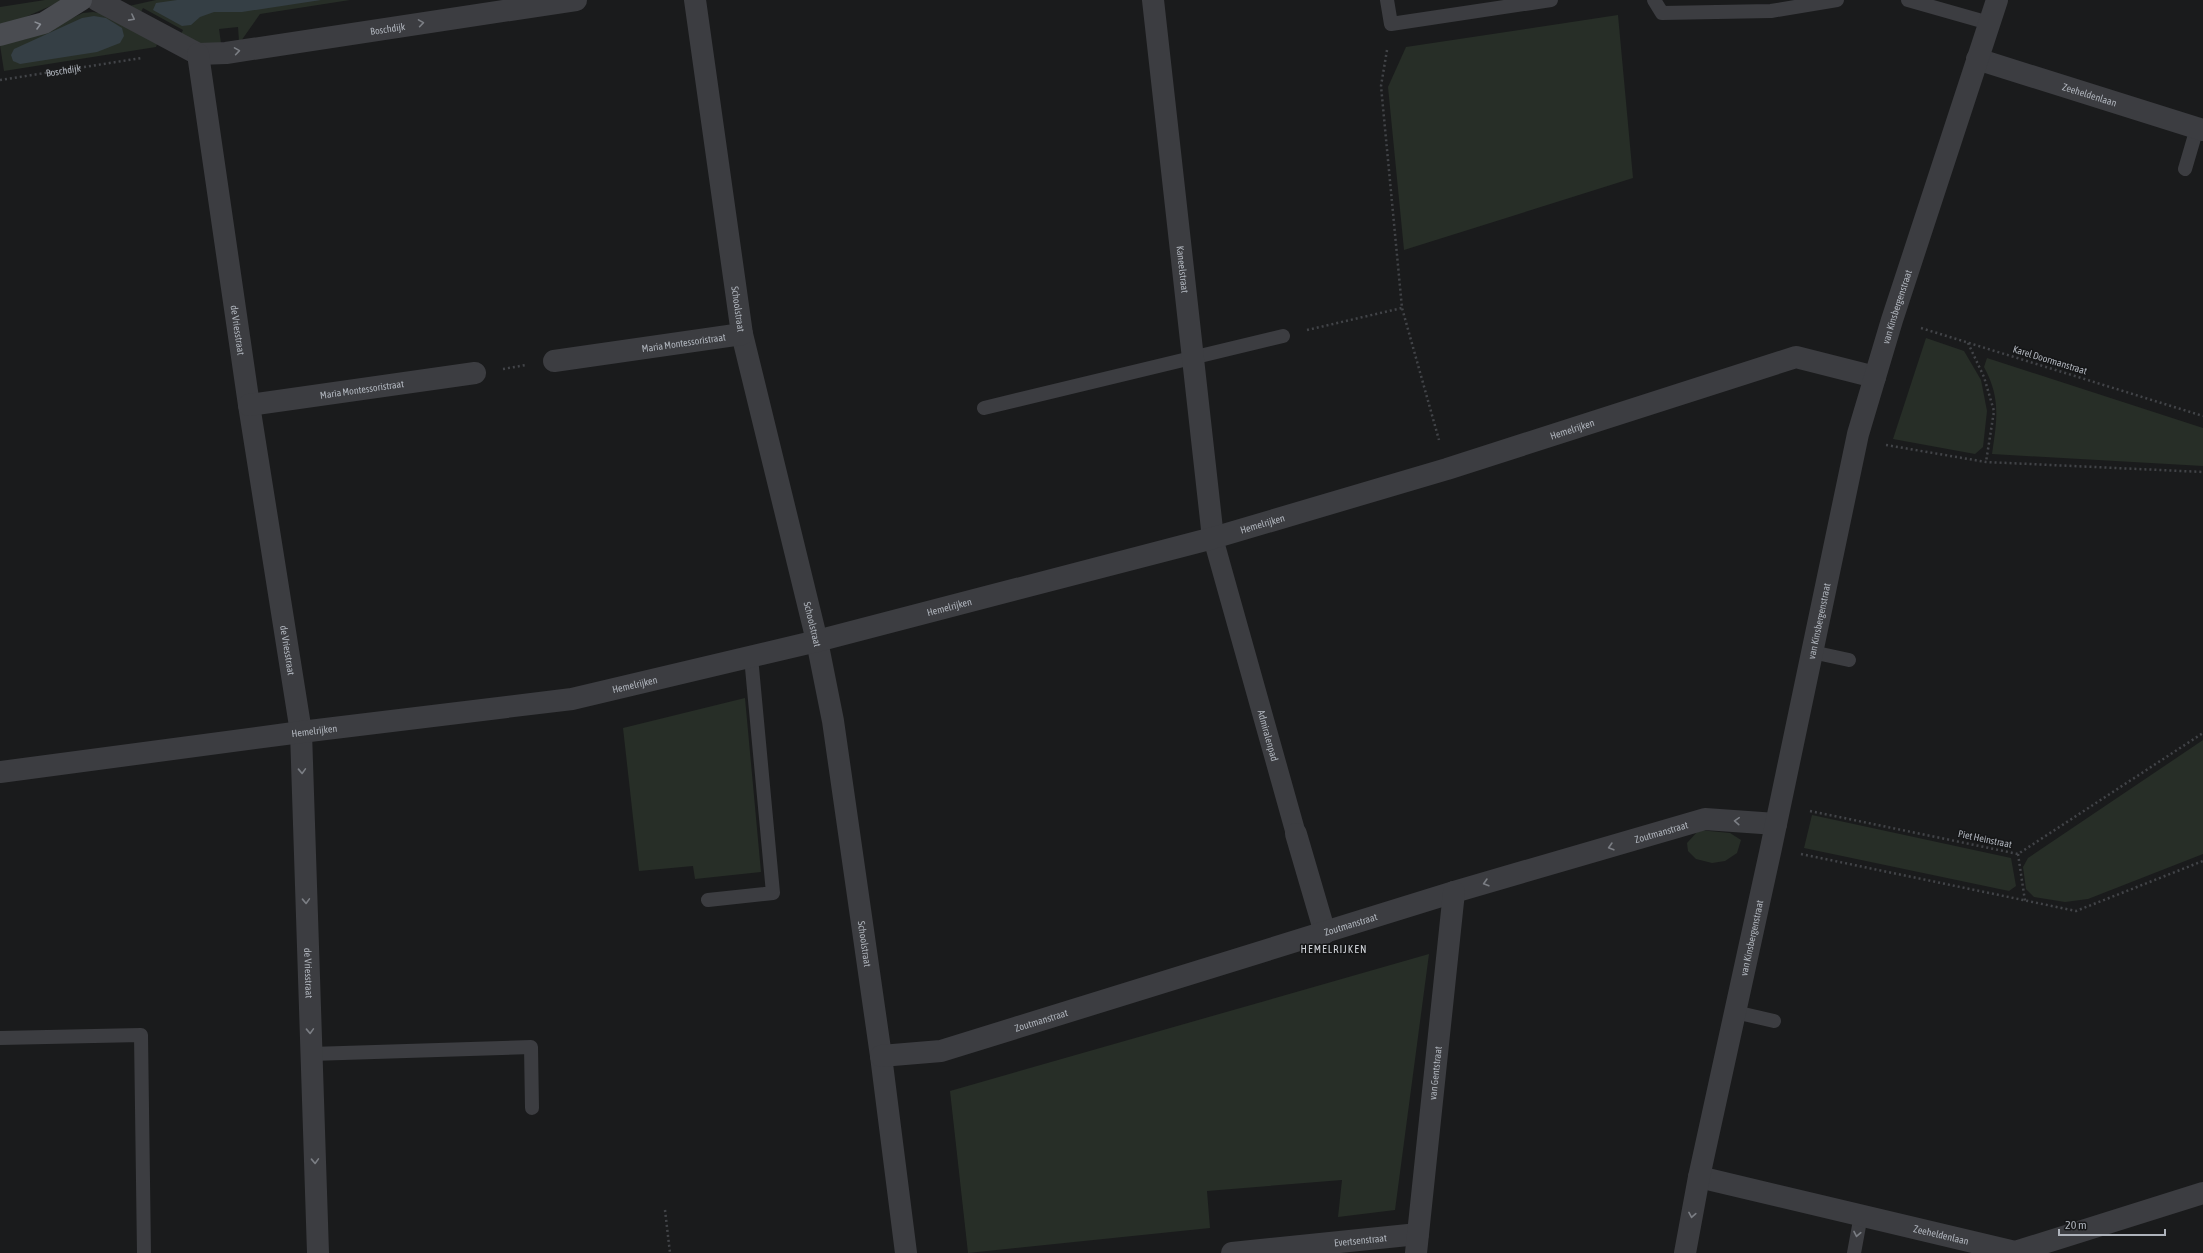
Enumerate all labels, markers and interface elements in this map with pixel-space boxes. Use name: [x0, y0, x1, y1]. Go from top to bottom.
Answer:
one-way arrow: [128, 14, 135, 21]
one-way arrow: [418, 19, 424, 28]
street label: Boschdijk: [369, 20, 406, 37]
one-way arrow: [34, 21, 41, 30]
one-way arrow: [234, 47, 240, 56]
street label: Boschdijk: [45, 62, 82, 78]
street label: Zeeheldenlaan: [2061, 81, 2118, 108]
street label: Kaneelstraat: [1175, 245, 1191, 294]
street label: van Kinsbergenstraat: [1880, 268, 1914, 345]
street label: Schoolstraat: [730, 285, 747, 333]
street label: de Vriesstraat: [229, 304, 247, 356]
street label: Maria Montessoristraat: [641, 331, 726, 354]
street label: Karel Doormanstraat: [2012, 344, 2088, 377]
street label: Maria Montessoristraat: [319, 378, 405, 400]
street label: Hemelrijken: [1549, 417, 1596, 441]
street label: Hemelrijken: [1239, 512, 1286, 535]
street label: van Kinsbergenstraat: [1805, 582, 1832, 660]
street label: Hemelrijken: [926, 595, 973, 618]
street label: Schoolstraat: [802, 600, 824, 648]
street label: de Vriesstraat: [279, 625, 297, 676]
street label: Hemelrijken: [611, 673, 658, 695]
street label: Admiralenpad: [1256, 709, 1281, 762]
street label: Hemelrijken: [291, 722, 338, 739]
one-way arrow: [298, 768, 306, 774]
one-way arrow: [1734, 817, 1740, 826]
street label: Zoutmanstraat: [1633, 819, 1689, 845]
street label: Piet Heinstraat: [1957, 828, 2013, 850]
one-way arrow: [1607, 842, 1614, 851]
one-way arrow: [1483, 878, 1490, 887]
one-way arrow: [302, 898, 310, 904]
street label: van Kinsbergenstraat: [1738, 899, 1765, 977]
street label: Zoutmanstraat: [1323, 911, 1379, 937]
street label: Schoolstraat: [856, 920, 874, 968]
district label: HEMELRIJKEN: [1301, 943, 1367, 955]
street label: de Vriesstraat: [303, 948, 315, 999]
street label: Zoutmanstraat: [1013, 1007, 1069, 1033]
one-way arrow: [306, 1028, 315, 1034]
street label: van Gentstraat: [1427, 1046, 1443, 1100]
one-way arrow: [310, 1158, 319, 1164]
scale bar: [2059, 1211, 2165, 1237]
one-way arrow: [1688, 1212, 1696, 1218]
text: 20 m: [2065, 1218, 2087, 1232]
street label: Zeeheldenlaan: [1913, 1223, 1970, 1246]
one-way arrow: [1854, 1231, 1862, 1237]
street label: Evertsenstraat: [1333, 1232, 1387, 1248]

